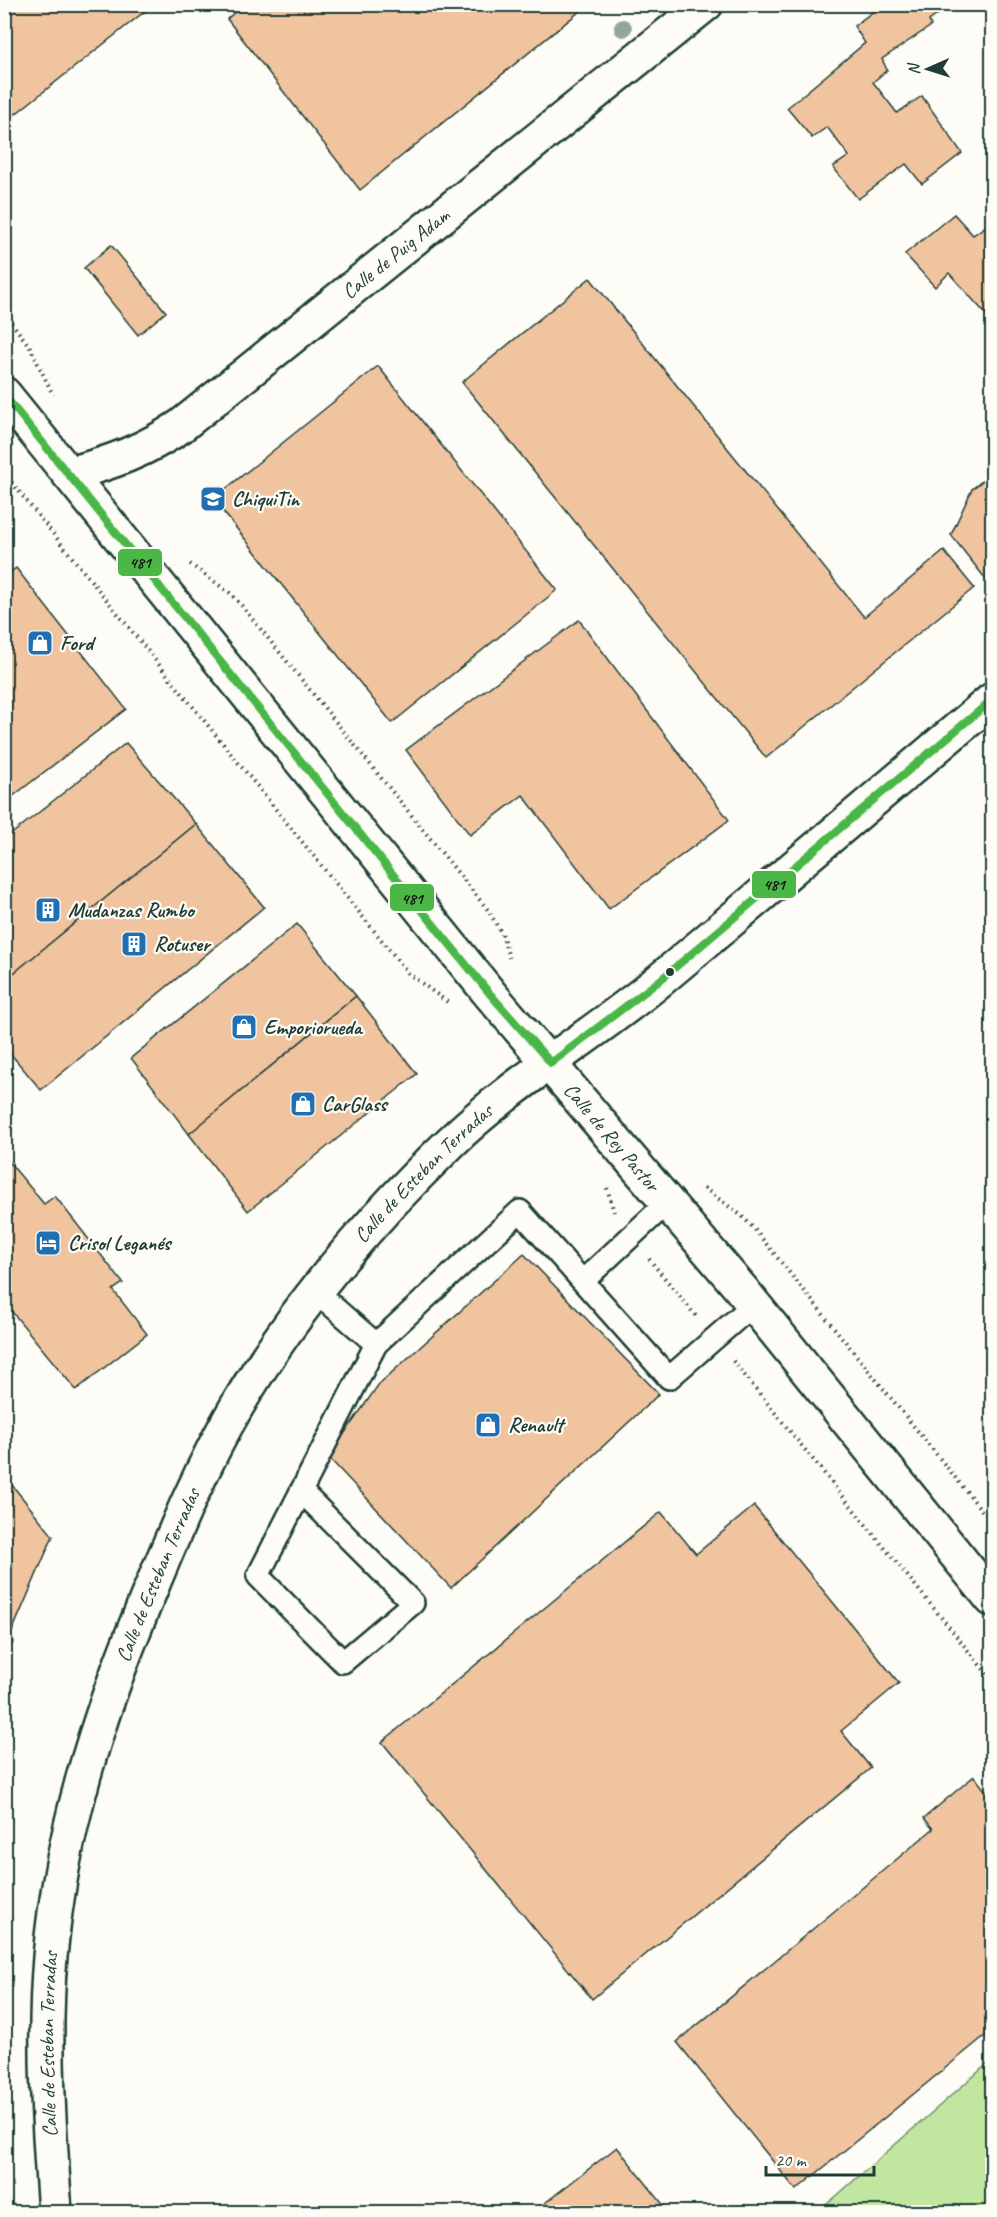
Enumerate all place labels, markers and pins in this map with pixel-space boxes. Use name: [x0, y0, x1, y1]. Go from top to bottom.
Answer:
school or university icon: ChiquiTin: [198, 484, 228, 514]
place label: ChiquiTin: [232, 486, 301, 512]
shop icon: Ford: [25, 628, 55, 658]
place label: Ford: [60, 630, 97, 656]
building icon: Mudanzas Rumbo: [33, 895, 63, 925]
place label: Mudanzas Rumbo: [68, 897, 196, 923]
building icon: Rotuser: [119, 929, 149, 959]
place label: Rotuser: [154, 931, 212, 957]
unlabelled marker: [664, 966, 676, 978]
shop icon: Emporiorueda: [229, 1012, 259, 1042]
place label: Emporiorueda: [264, 1014, 364, 1040]
shop icon: CarGlass: [288, 1089, 318, 1119]
place label: CarGlass: [322, 1091, 389, 1117]
hotel icon: Crisol Leganés: [33, 1228, 63, 1258]
place label: Crisol Leganés: [68, 1230, 173, 1256]
shop icon: Renault: [473, 1410, 503, 1440]
place label: Renault: [508, 1412, 566, 1438]

